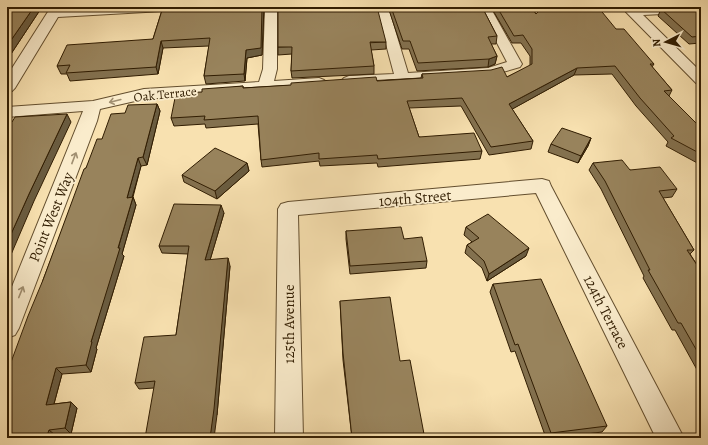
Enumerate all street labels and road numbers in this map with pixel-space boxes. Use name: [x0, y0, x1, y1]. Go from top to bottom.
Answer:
street label: Oak Terrace: [133, 82, 198, 106]
street label: Point West Way: [24, 169, 78, 265]
street label: 104th Street: [378, 185, 452, 211]
street label: 124th Terrace: [579, 272, 633, 353]
street label: 125th Avenue: [279, 284, 299, 364]

